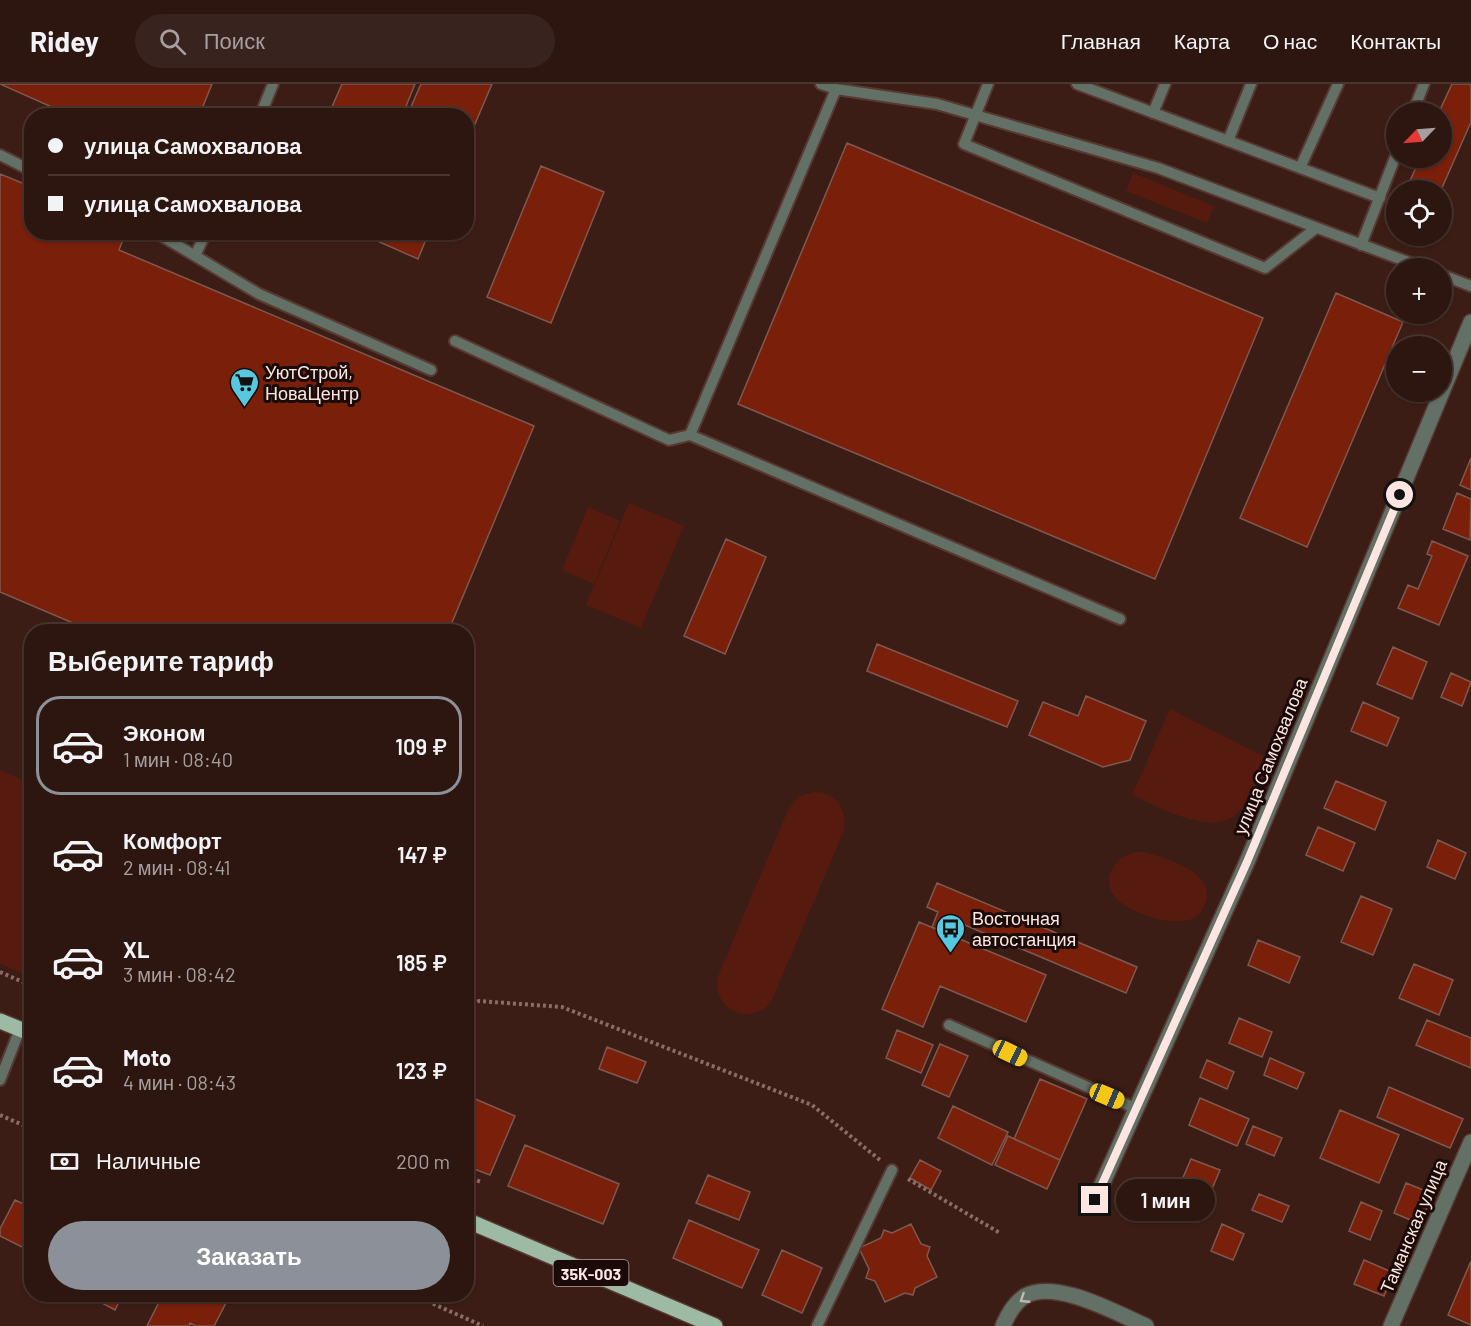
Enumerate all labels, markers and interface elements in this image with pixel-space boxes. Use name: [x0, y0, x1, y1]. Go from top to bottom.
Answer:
search box: [135, 14, 555, 68]
text: Ridey: [30, 24, 99, 58]
icon: search: [156, 25, 189, 58]
text: Поиск: [204, 27, 265, 53]
text: Главная: [1061, 28, 1141, 53]
text: Карта: [1174, 28, 1230, 53]
text: О нас: [1263, 28, 1317, 53]
text: Контакты: [1350, 28, 1441, 53]
north arrow: [1386, 102, 1452, 168]
map controls: [1386, 102, 1452, 402]
text: улица Самохвалова: [84, 132, 301, 158]
button: locate: [1386, 180, 1452, 246]
text: улица Самохвалова: [84, 190, 301, 216]
button: +: [1386, 258, 1452, 324]
button: −: [1386, 336, 1452, 402]
place label: УютСтрой, НоваЦентр: [265, 361, 359, 404]
supermarket icon: УютСтрой, НоваЦентр: [228, 366, 260, 408]
route start: [1386, 481, 1413, 508]
text: Выберите тариф: [48, 644, 274, 676]
street label: улица Самохвалова: [1229, 674, 1312, 838]
icon: car: [51, 719, 105, 773]
text: Эконом: [123, 719, 206, 745]
text: 109 ₽: [395, 733, 447, 759]
text: 1 мин · 08:40: [123, 747, 233, 771]
icon: car: [51, 827, 105, 881]
text: Комфорт: [123, 827, 222, 853]
text: 147 ₽: [397, 841, 447, 867]
text: 2 мин · 08:41: [123, 855, 231, 879]
place label: Восточная автостанция: [972, 907, 1076, 950]
bus stop icon: Восточная автостанция: [935, 912, 967, 954]
icon: car: [51, 935, 105, 989]
text: XL: [123, 936, 149, 962]
text: 185 ₽: [396, 949, 447, 975]
text: 3 мин · 08:42: [123, 962, 236, 986]
car: [990, 1037, 1030, 1069]
icon: car: [51, 1043, 105, 1097]
text: Moto: [123, 1044, 171, 1070]
text: 123 ₽: [396, 1057, 447, 1083]
text: 4 мин · 08:43: [123, 1070, 236, 1094]
car: [1087, 1081, 1127, 1111]
icon: cash: [48, 1145, 81, 1178]
text: Наличные: [96, 1147, 201, 1173]
text: 200 m: [396, 1149, 450, 1173]
street label: Таманская улица: [1375, 1155, 1451, 1296]
callout: 1 мин: [1116, 1179, 1215, 1221]
route end: [1081, 1186, 1108, 1213]
text: 1 мин: [1140, 1188, 1191, 1212]
button: Заказать: [48, 1221, 450, 1290]
road number: 35К-003: [554, 1260, 628, 1286]
one-way arrow: [1019, 1292, 1030, 1303]

